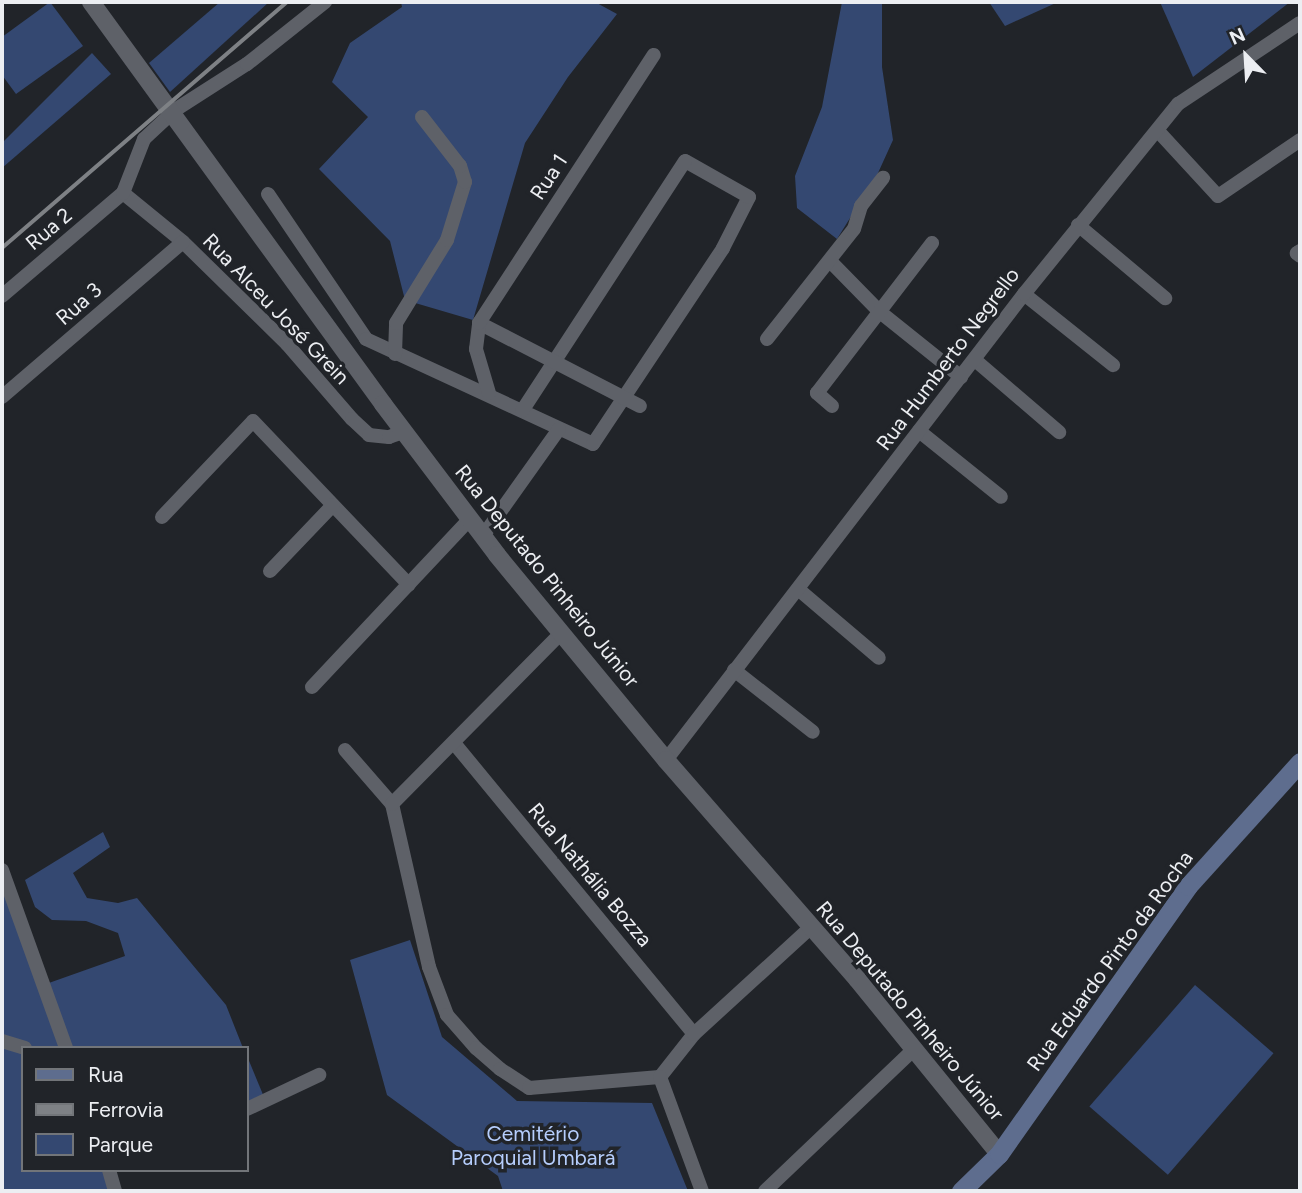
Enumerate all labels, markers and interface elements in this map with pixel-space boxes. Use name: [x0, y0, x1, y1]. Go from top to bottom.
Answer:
north arrow: [1211, 21, 1281, 91]
text: N: [1226, 23, 1249, 50]
street label: Rua 1: [525, 149, 573, 205]
street label: Rua 2: [21, 202, 77, 256]
street label: Rua Alceu José Grein: [198, 228, 354, 390]
street label: Rua Humberto Negrello: [871, 263, 1025, 455]
street label: Rua 3: [51, 277, 107, 331]
street label: Rua Deputado Pinheiro Júnior: [449, 460, 645, 692]
street label: Rua Nathália Bozza: [523, 798, 657, 952]
street label: Rua Eduardo Pinto da Rocha: [1022, 846, 1198, 1076]
street label: Rua Deputado Pinheiro Júnior: [811, 896, 1009, 1126]
legend: [21, 1046, 248, 1172]
text: Rua: [88, 1062, 124, 1087]
text: Ferrovia: [88, 1097, 163, 1122]
park label: Cemitério Paroquial Umbará: [451, 1121, 615, 1171]
text: Parque: [88, 1132, 153, 1157]

